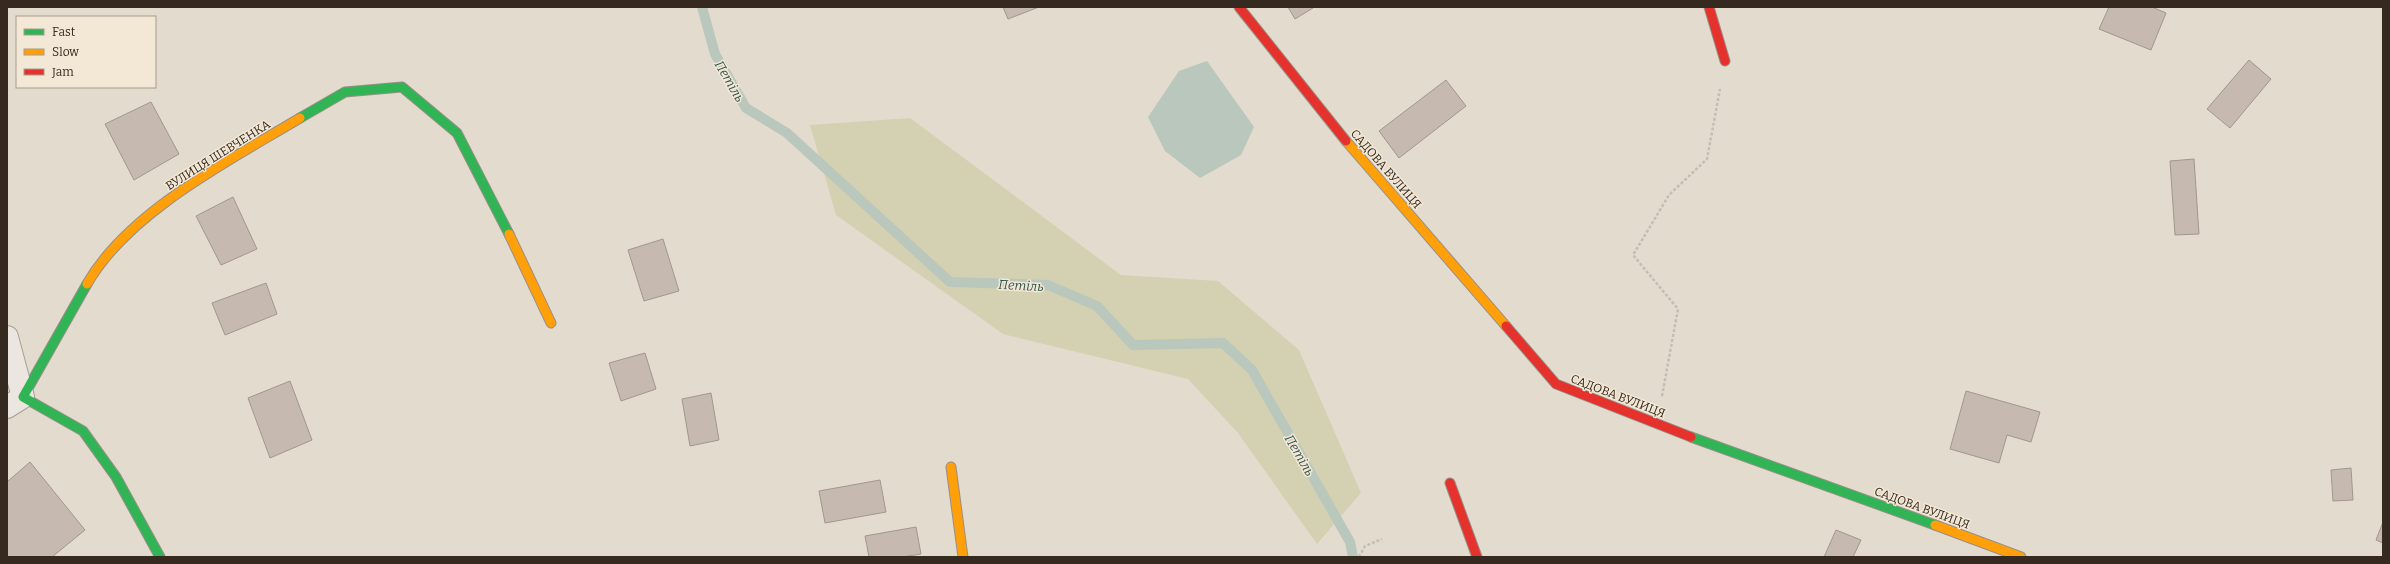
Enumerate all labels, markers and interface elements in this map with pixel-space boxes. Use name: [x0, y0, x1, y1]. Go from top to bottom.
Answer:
legend: [16, 16, 156, 88]
text: Fast: [52, 25, 76, 39]
text: Slow: [52, 45, 79, 59]
water label: Петіль: [712, 58, 747, 105]
text: Jam: [51, 65, 74, 79]
street label: ВУЛИЦЯ ШЕВЧЕНКА: [163, 117, 273, 193]
street label: САДОВА ВУЛИЦЯ: [1348, 127, 1424, 212]
water label: Петіль: [998, 277, 1044, 294]
street label: САДОВА ВУЛИЦЯ: [1569, 371, 1667, 421]
water label: Петіль: [1282, 432, 1317, 479]
street label: САДОВА ВУЛИЦЯ: [1872, 484, 1972, 532]

